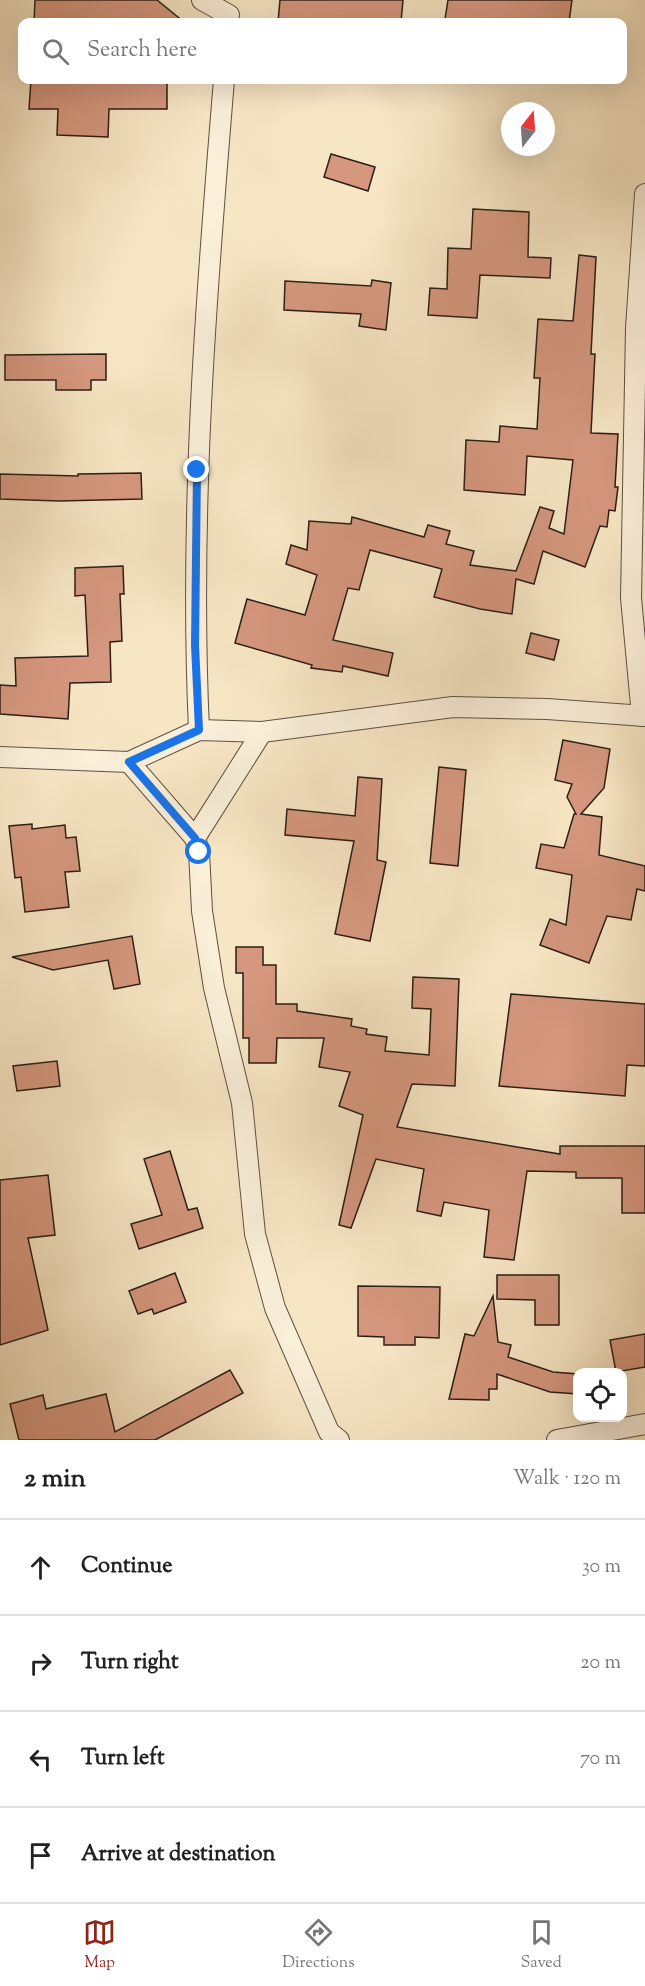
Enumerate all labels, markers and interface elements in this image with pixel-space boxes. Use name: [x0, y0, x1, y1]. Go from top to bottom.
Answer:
search box: [18, 18, 627, 84]
icon: search: [39, 35, 72, 68]
text: Search here: [87, 35, 197, 67]
north arrow: [501, 102, 555, 156]
route end: [183, 456, 209, 482]
route start: [185, 838, 211, 864]
map controls: [573, 1368, 627, 1422]
button: locate: [573, 1368, 627, 1422]
text: 2 min: [24, 1461, 86, 1498]
text: Walk · 120 m: [513, 1465, 621, 1494]
icon: ahead: [24, 1551, 57, 1584]
text: Continue: [81, 1551, 172, 1583]
text: 30 m: [582, 1553, 621, 1582]
icon: right: [24, 1647, 57, 1680]
text: Turn right: [81, 1647, 178, 1679]
text: 20 m: [580, 1649, 621, 1678]
icon: left: [24, 1743, 57, 1776]
text: Turn left: [81, 1743, 164, 1775]
text: 70 m: [580, 1745, 621, 1774]
icon: arrive: [24, 1839, 57, 1872]
text: Arrive at destination: [81, 1839, 276, 1871]
tab: Map: [83, 1916, 116, 1975]
tab: Directions: [282, 1916, 355, 1975]
tab: Saved: [521, 1916, 562, 1975]

